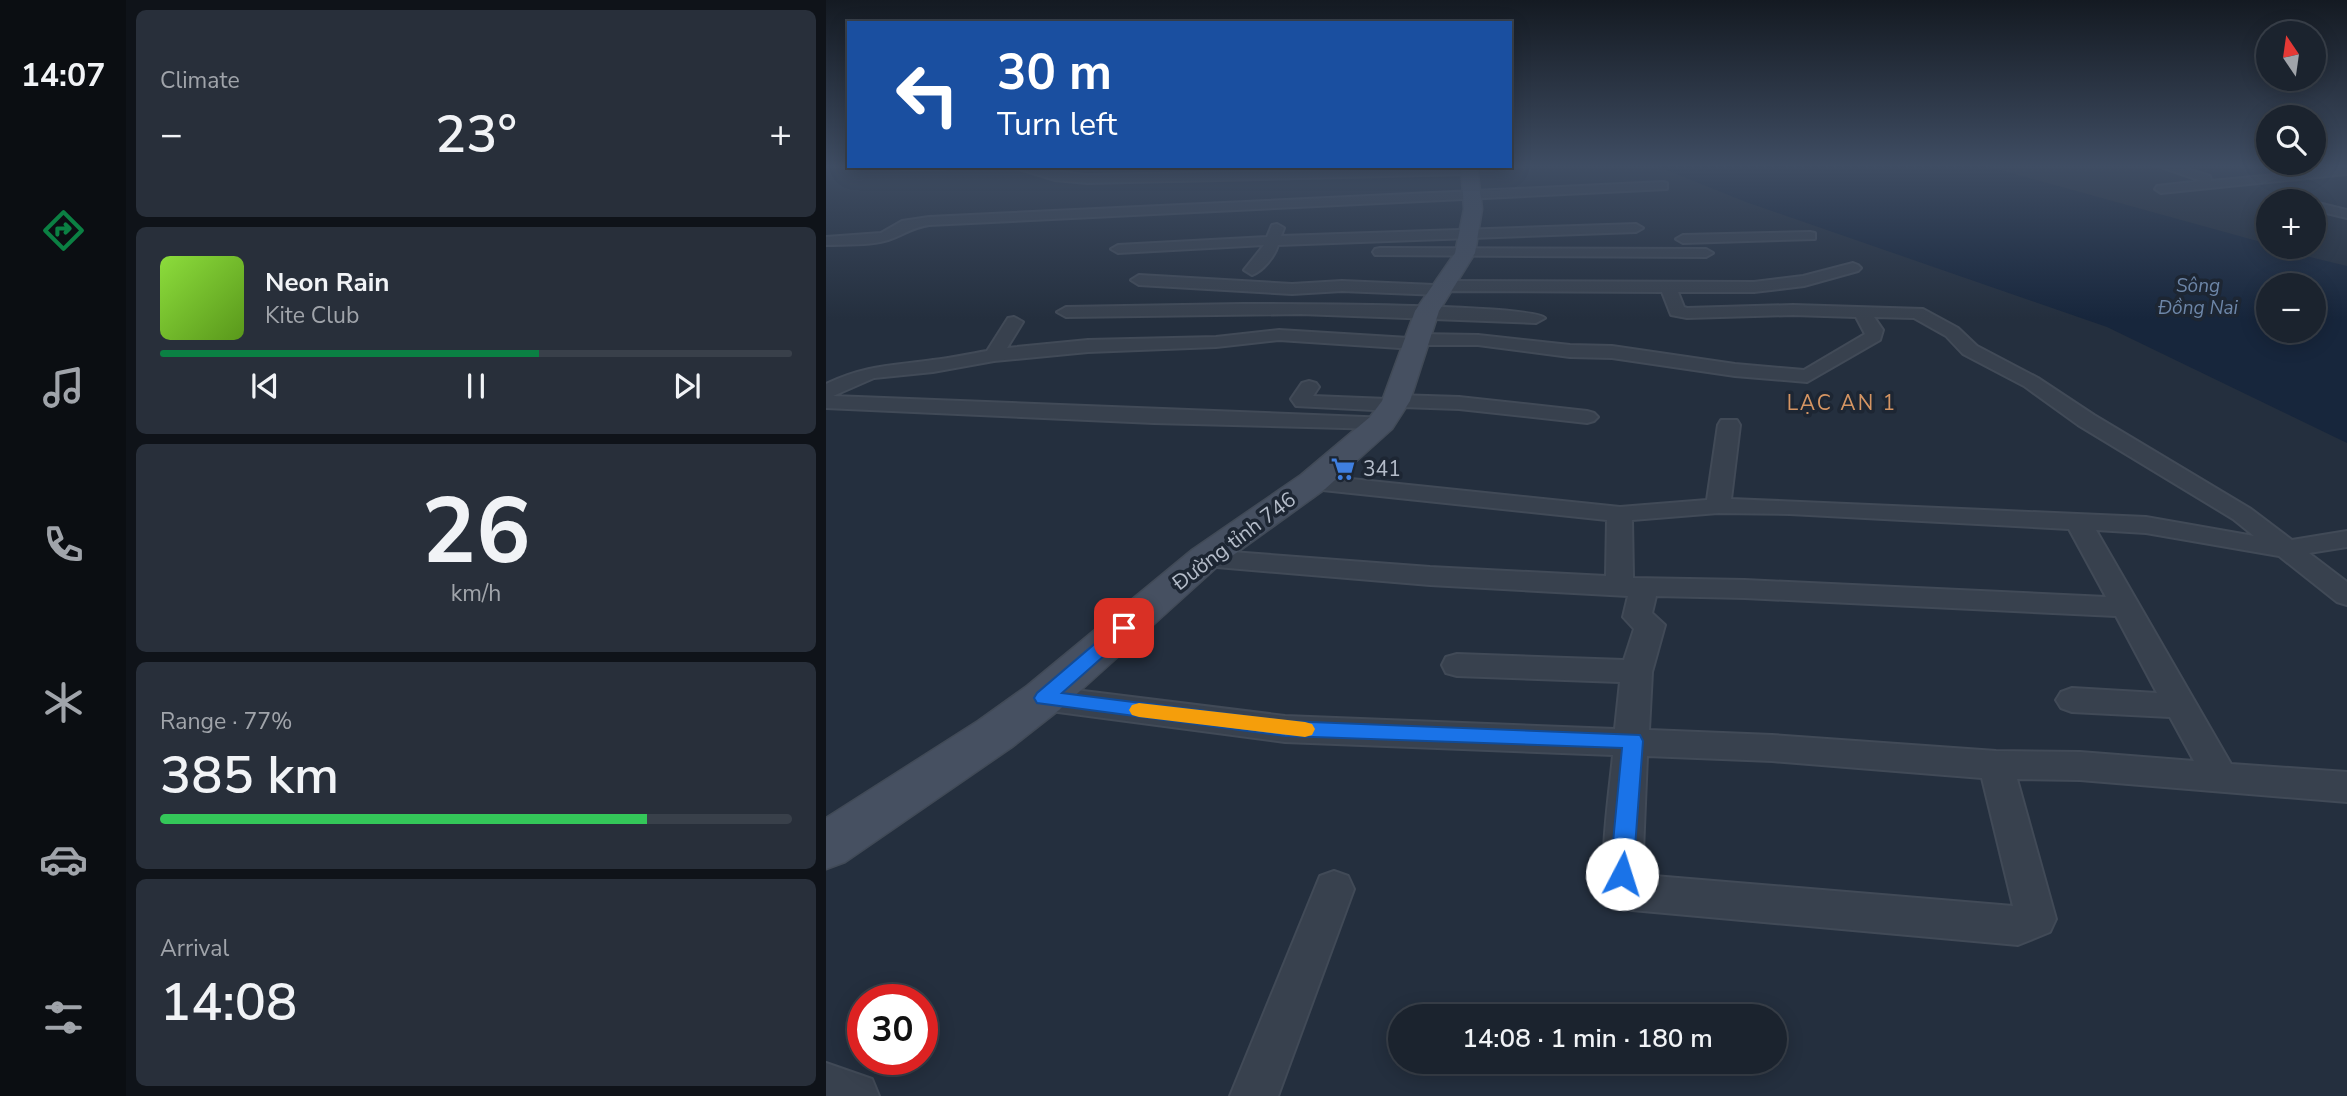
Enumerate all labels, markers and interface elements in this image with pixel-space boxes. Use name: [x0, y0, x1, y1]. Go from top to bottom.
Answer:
north arrow: [2256, 21, 2326, 91]
map controls: [2256, 21, 2326, 343]
text: 30 m: [997, 39, 1112, 106]
icon: left: [882, 49, 973, 140]
text: 14:07: [21, 54, 105, 97]
text: Climate: [160, 65, 240, 96]
text: 23°: [435, 99, 517, 170]
text: Turn left: [997, 103, 1117, 146]
button: search: [2256, 105, 2326, 175]
text: −: [160, 109, 183, 160]
text: +: [769, 109, 792, 160]
button: +: [2256, 189, 2326, 259]
icon: directions: [39, 206, 88, 255]
text: Neon Rain: [265, 265, 390, 300]
water label: Sông Đồng Nai: [2158, 273, 2239, 321]
button: −: [2256, 273, 2326, 343]
text: Kite Club: [265, 300, 359, 331]
icon: music: [39, 363, 88, 412]
icon: previous: [246, 367, 284, 405]
icon: pause: [457, 367, 495, 405]
icon: next: [668, 367, 706, 405]
district label: LẠC AN 1: [1787, 389, 1897, 417]
supermarket icon: 341: [1329, 455, 1357, 483]
place label: 341: [1363, 455, 1401, 483]
text: 26: [421, 470, 531, 594]
street label: Đường tỉnh 746: [1166, 485, 1302, 597]
icon: phone: [39, 520, 88, 569]
text: km/h: [451, 578, 501, 609]
pin: [1094, 598, 1154, 658]
icon: arrive: [1105, 609, 1143, 647]
icon: climate: [39, 678, 88, 727]
text: Range · 77%: [160, 706, 292, 737]
text: 385 km: [160, 740, 339, 811]
icon: car: [39, 835, 88, 884]
position arrow: [1585, 837, 1659, 911]
text: Arrival: [160, 933, 229, 964]
text: 14:08: [160, 967, 297, 1038]
speed limit sign: 30: [847, 984, 938, 1075]
icon: filters: [39, 993, 88, 1042]
text: 14:08 · 1 min · 180 m: [1462, 1021, 1713, 1056]

